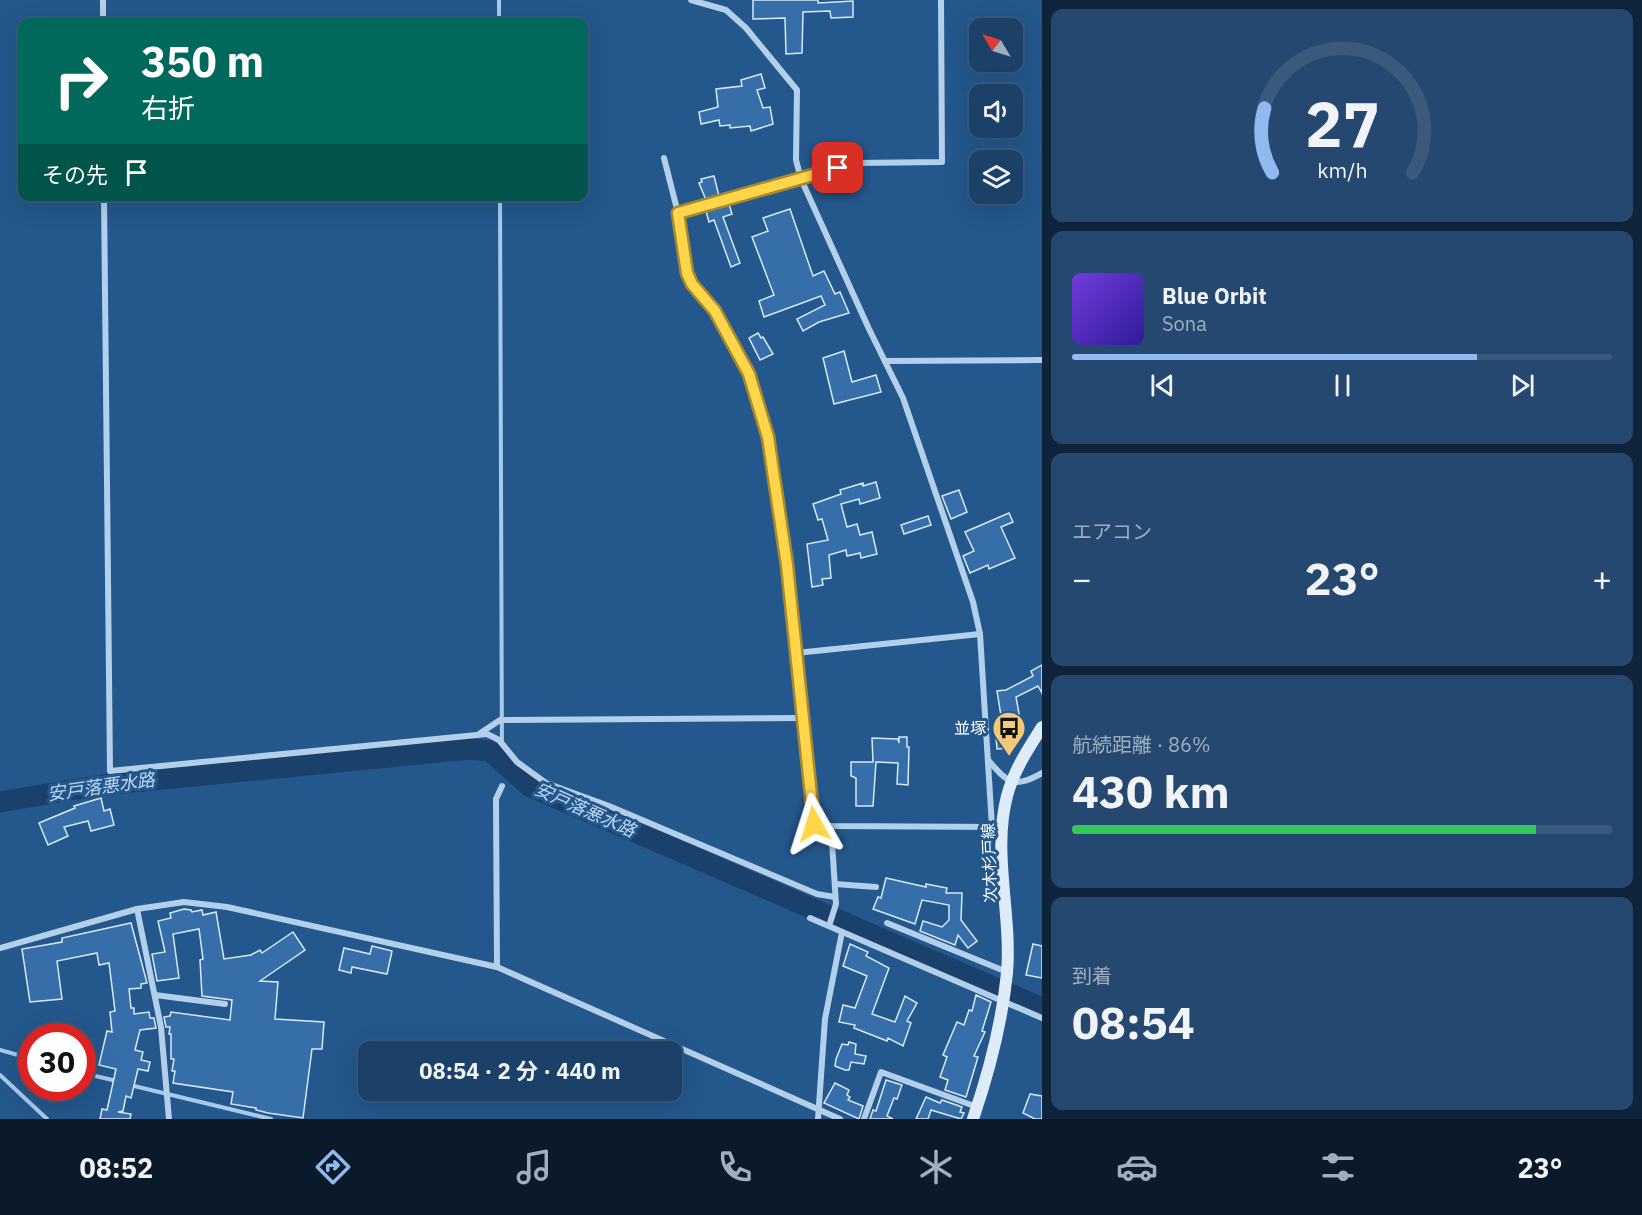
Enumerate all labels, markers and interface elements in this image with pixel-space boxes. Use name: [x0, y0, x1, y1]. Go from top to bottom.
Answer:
north arrow: [969, 18, 1023, 72]
map controls: [969, 18, 1023, 204]
text: 350 m: [141, 34, 264, 89]
icon: right: [42, 42, 120, 120]
text: 27: [1305, 83, 1379, 164]
button: sound: [969, 84, 1023, 138]
text: 右折: [141, 90, 195, 125]
pin: [812, 142, 863, 193]
button: layers: [969, 150, 1023, 204]
icon: arrive: [821, 151, 854, 184]
icon: arrive: [120, 156, 153, 189]
text: km/h: [1317, 156, 1367, 184]
text: その先: [42, 160, 108, 189]
text: Blue Orbit: [1162, 281, 1267, 310]
text: Sona: [1162, 310, 1207, 337]
icon: previous: [1146, 369, 1179, 402]
icon: pause: [1326, 369, 1359, 402]
icon: next: [1506, 369, 1539, 402]
text: エアコン: [1072, 518, 1152, 545]
text: 23°: [1304, 549, 1380, 607]
text: −: [1072, 557, 1092, 600]
text: +: [1592, 557, 1612, 600]
bus stop icon: 並塚: [991, 710, 1027, 757]
place label: 並塚: [954, 718, 986, 738]
text: 航続距離 · 86%: [1072, 731, 1211, 758]
text: 430 km: [1072, 762, 1230, 820]
water label: 安戸落悪水路: [46, 767, 158, 805]
water label: 安戸落悪水路: [531, 777, 641, 843]
position arrow: [782, 792, 846, 856]
street label: 次木杉戸線: [978, 823, 1000, 903]
text: 到着: [1072, 962, 1112, 989]
text: 08:54: [1072, 993, 1195, 1051]
speed limit sign: 30: [18, 1023, 96, 1101]
text: 08:54 · 2 分 · 440 m: [419, 1056, 621, 1085]
icon: directions: [312, 1146, 354, 1188]
icon: music: [513, 1146, 555, 1188]
icon: phone: [714, 1146, 756, 1188]
icon: climate: [915, 1146, 957, 1188]
icon: car: [1116, 1146, 1158, 1188]
icon: filters: [1317, 1146, 1359, 1188]
text: 08:52: [79, 1150, 153, 1185]
text: 23°: [1517, 1150, 1562, 1185]

